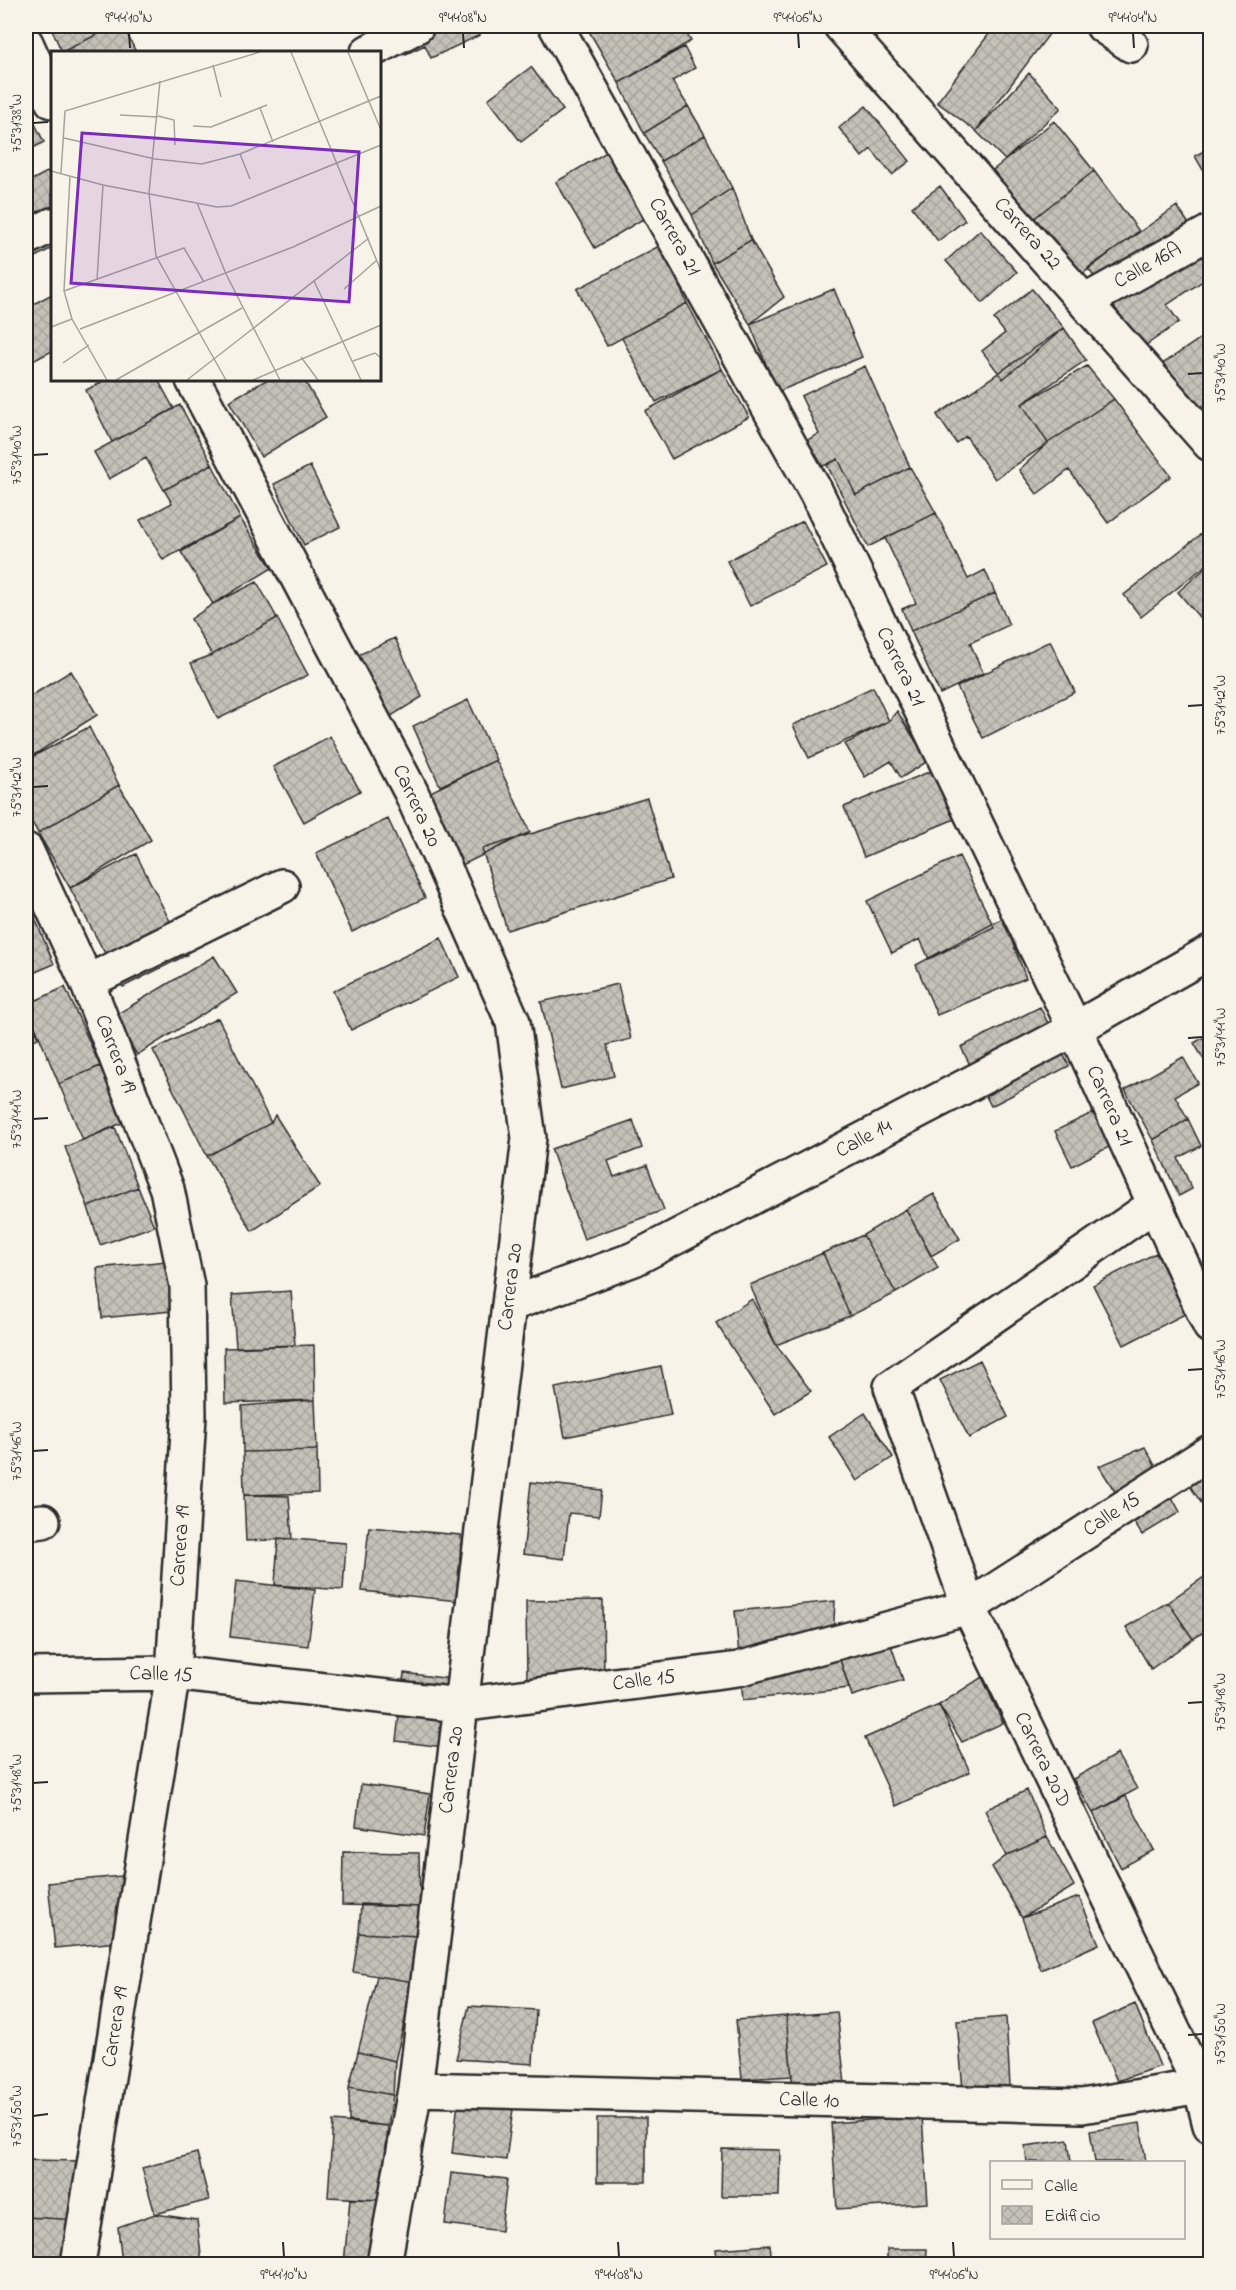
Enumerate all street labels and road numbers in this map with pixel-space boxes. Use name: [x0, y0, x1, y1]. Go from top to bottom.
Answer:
street label: Carrera 22: [986, 191, 1068, 277]
street label: Carrera 21: [640, 192, 708, 282]
street label: Calle 16A: [1109, 235, 1187, 297]
street label: Carrera 21: [868, 622, 932, 712]
street label: Carrera 20: [384, 760, 448, 852]
street label: Carrera 19: [86, 1011, 144, 1098]
street label: Carrera 21: [1078, 1061, 1140, 1151]
street label: Calle 14: [831, 1112, 898, 1166]
street label: Carrera 20: [491, 1242, 531, 1332]
street label: Calle 15: [1077, 1485, 1147, 1545]
street label: Carrera 19: [163, 1504, 199, 1588]
street label: Calle 15: [129, 1659, 193, 1691]
street label: Calle 15: [611, 1662, 677, 1700]
street label: Carrera 20D: [1006, 1707, 1078, 1813]
street label: Carrera 20: [432, 1725, 472, 1815]
street label: Carrera 19: [95, 1984, 137, 2070]
street label: Calle 10: [778, 2085, 840, 2117]

